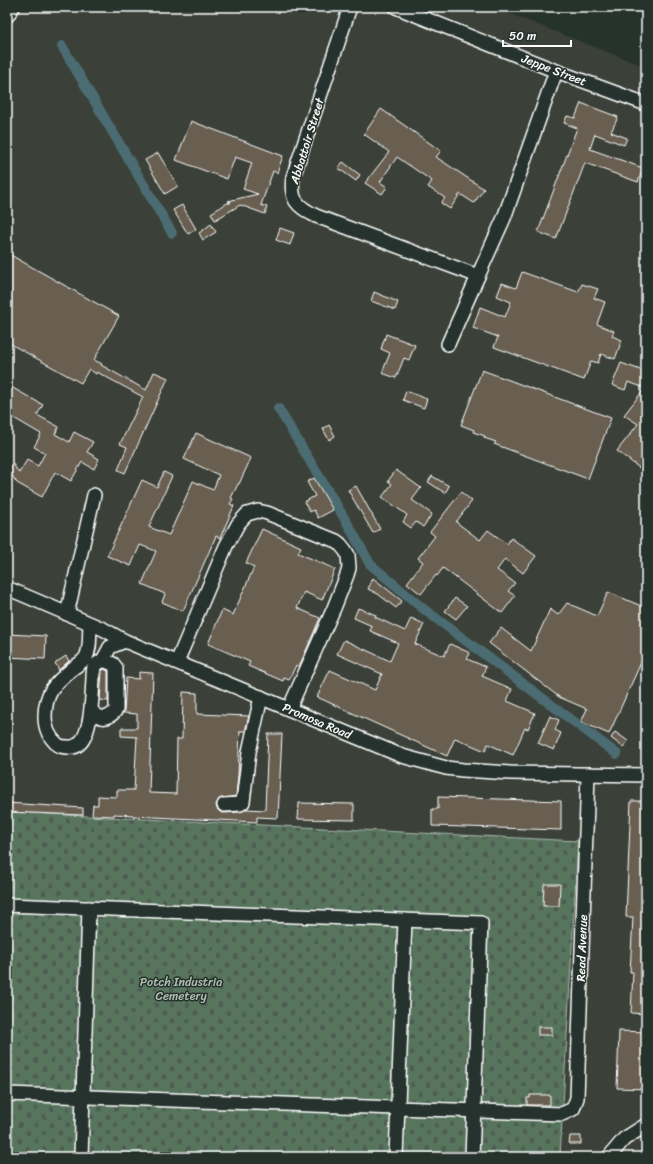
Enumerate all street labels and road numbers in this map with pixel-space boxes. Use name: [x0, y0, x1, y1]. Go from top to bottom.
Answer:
street label: Jeppe Street: [517, 47, 590, 92]
street label: Abbattoir Street: [283, 94, 331, 188]
street label: Promosa Road: [279, 697, 357, 746]
street label: Read Avenue: [570, 914, 594, 982]

